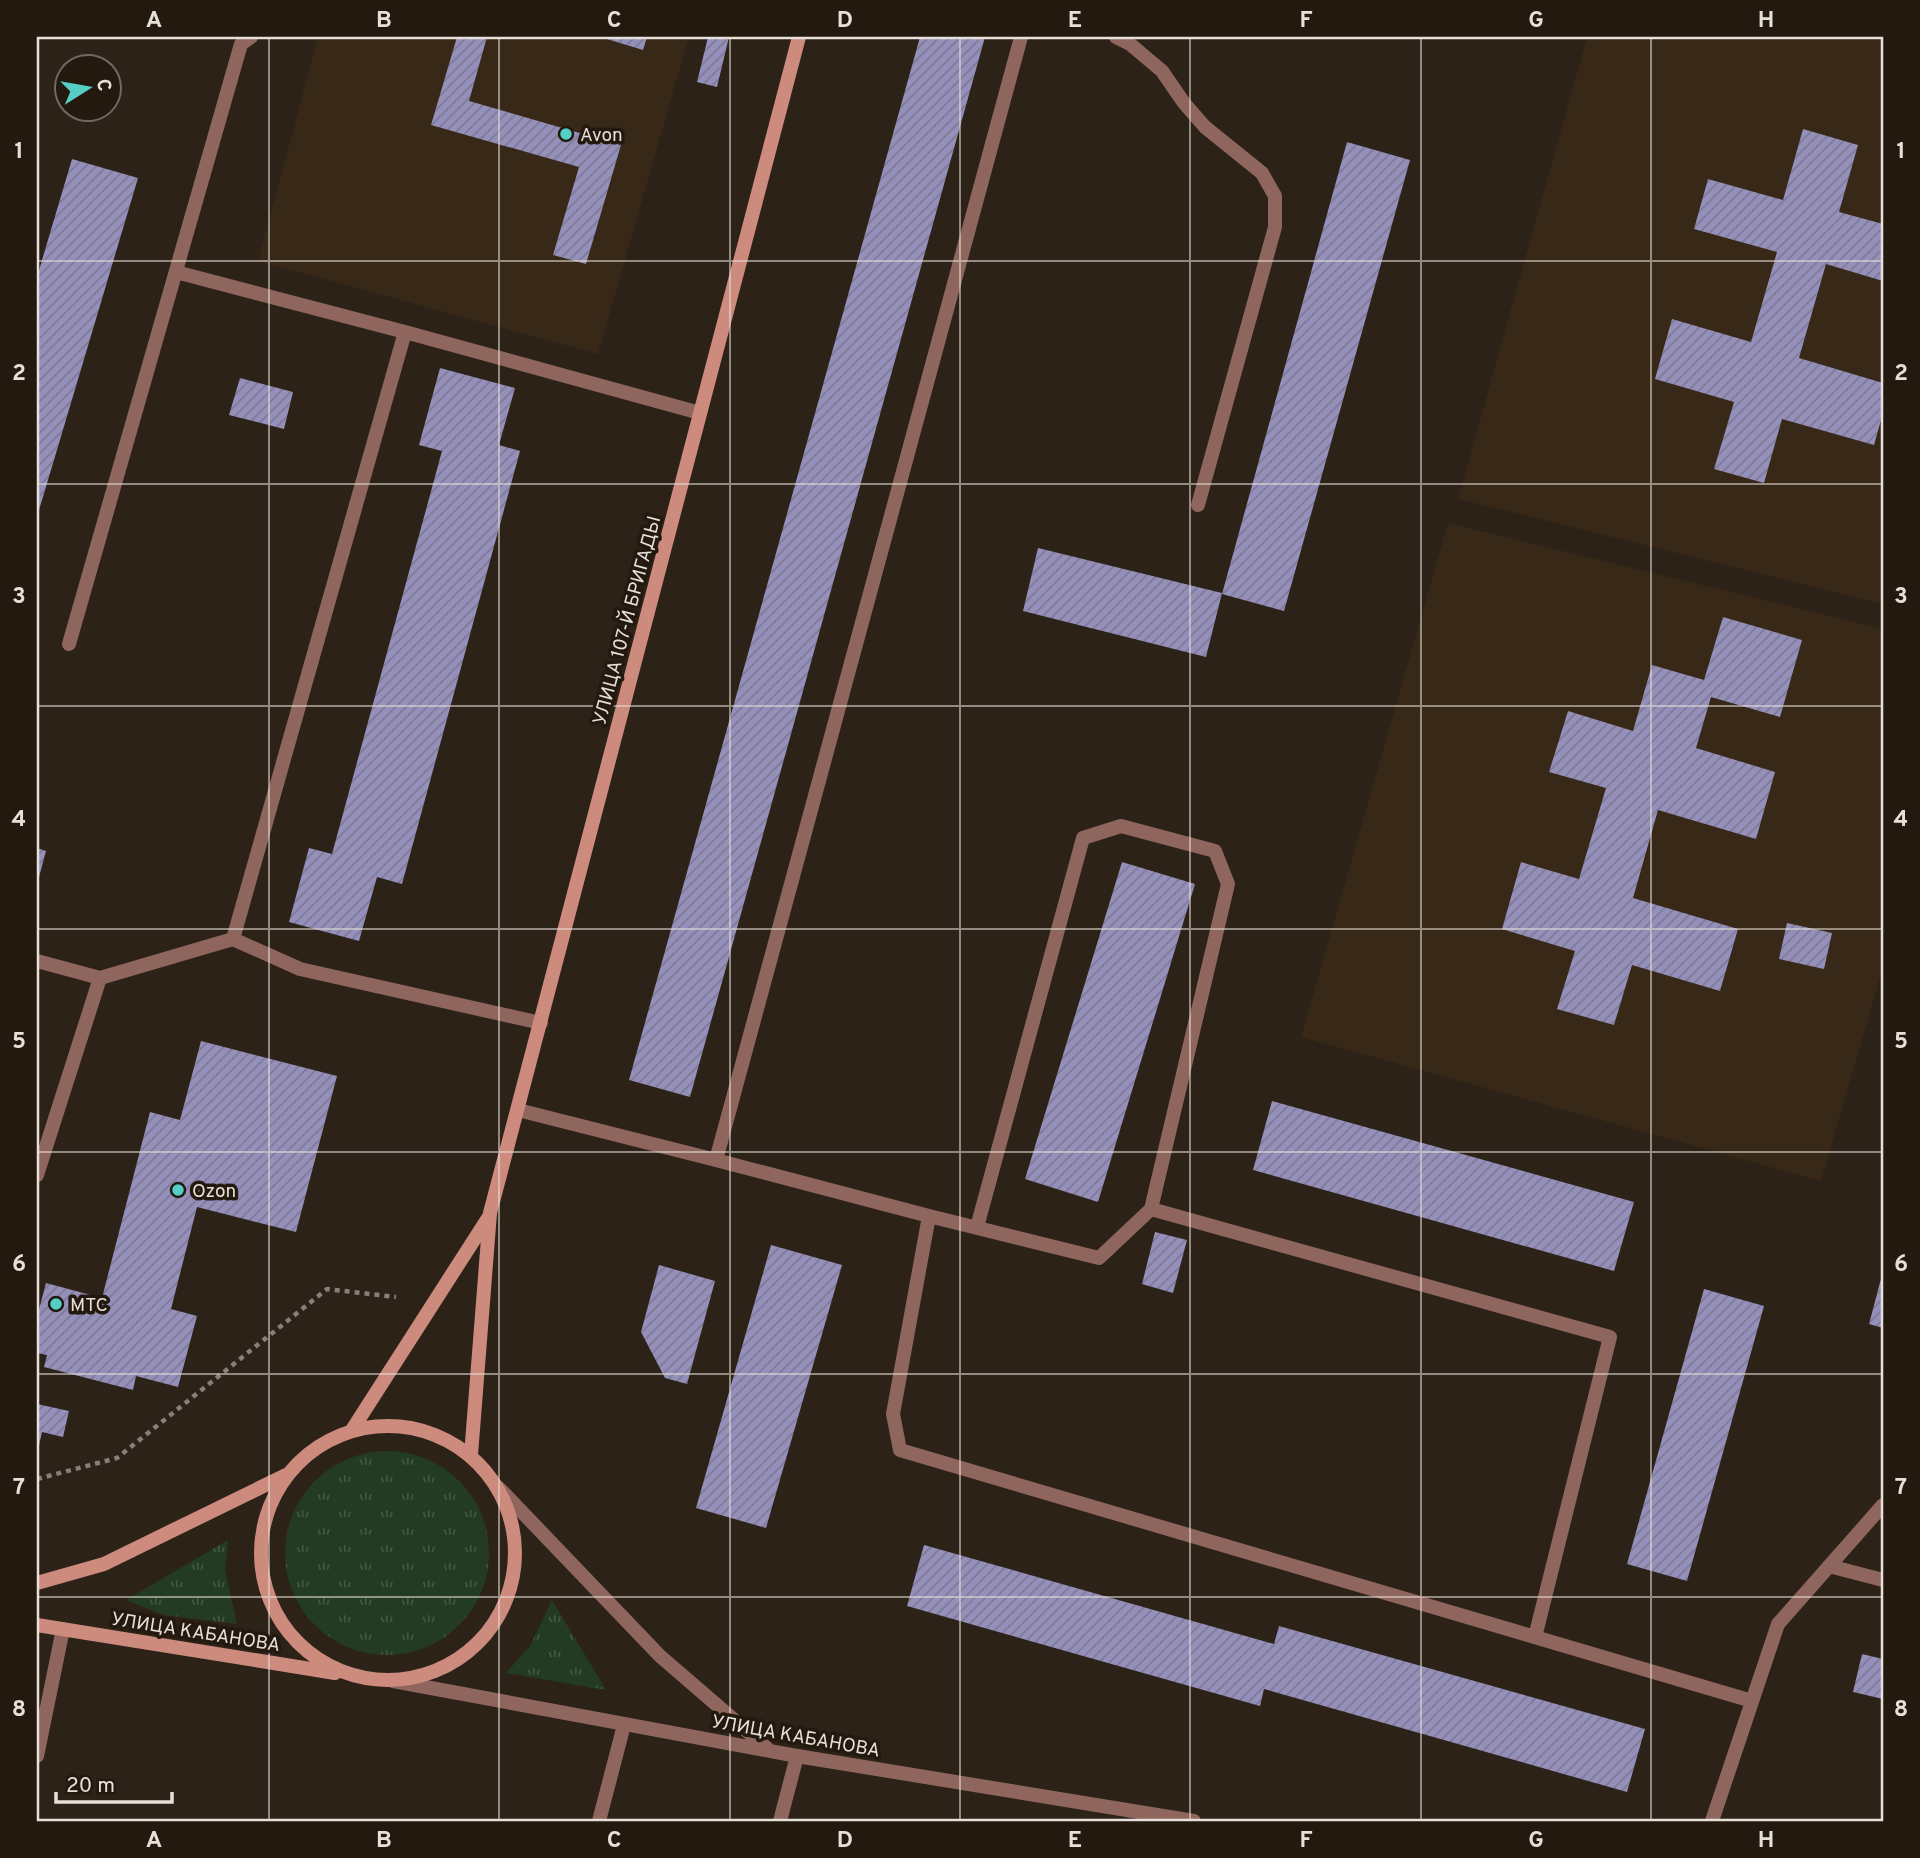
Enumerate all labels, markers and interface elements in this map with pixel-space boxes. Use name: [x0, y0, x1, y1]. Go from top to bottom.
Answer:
text: A: [146, 7, 162, 36]
text: B: [376, 7, 392, 36]
text: C: [607, 7, 621, 36]
text: D: [837, 7, 853, 36]
text: E: [1068, 7, 1082, 36]
text: F: [1299, 7, 1313, 36]
text: G: [1528, 7, 1544, 36]
text: H: [1758, 7, 1774, 36]
north arrow: [52, 52, 122, 122]
text: С: [90, 77, 116, 93]
place label: Avon: [580, 124, 623, 148]
marker: Avon: [558, 126, 574, 142]
text: 1: [14, 138, 24, 167]
text: 1: [1896, 138, 1906, 167]
text: 2: [12, 360, 26, 389]
text: 2: [1894, 360, 1908, 389]
street label: УЛИЦА 107-Й БРИГАДЫ: [587, 513, 667, 728]
text: 3: [12, 583, 26, 612]
text: 3: [1894, 583, 1908, 612]
text: 4: [12, 806, 26, 835]
text: 4: [1894, 806, 1908, 835]
text: 5: [12, 1028, 26, 1057]
text: 5: [1894, 1028, 1908, 1057]
place label: Ozon: [192, 1180, 236, 1204]
marker: Ozon: [170, 1182, 186, 1198]
text: 6: [12, 1251, 26, 1280]
text: 6: [1894, 1251, 1908, 1280]
place label: МТС: [70, 1294, 108, 1318]
marker: МТС: [48, 1296, 64, 1312]
text: 7: [13, 1474, 25, 1503]
text: 7: [1895, 1474, 1907, 1503]
street label: УЛИЦА КАБАНОВА: [109, 1608, 282, 1658]
text: 8: [12, 1696, 26, 1725]
text: 8: [1894, 1696, 1908, 1725]
street label: УЛИЦА КАБАНОВА: [709, 1710, 882, 1764]
scale bar: [56, 1760, 172, 1804]
text: 20 m: [66, 1773, 115, 1800]
text: A: [146, 1827, 162, 1856]
text: B: [376, 1827, 392, 1856]
text: C: [607, 1827, 621, 1856]
text: D: [837, 1827, 853, 1856]
text: E: [1068, 1827, 1082, 1856]
text: F: [1299, 1827, 1313, 1856]
text: G: [1528, 1827, 1544, 1856]
text: H: [1758, 1827, 1774, 1856]

